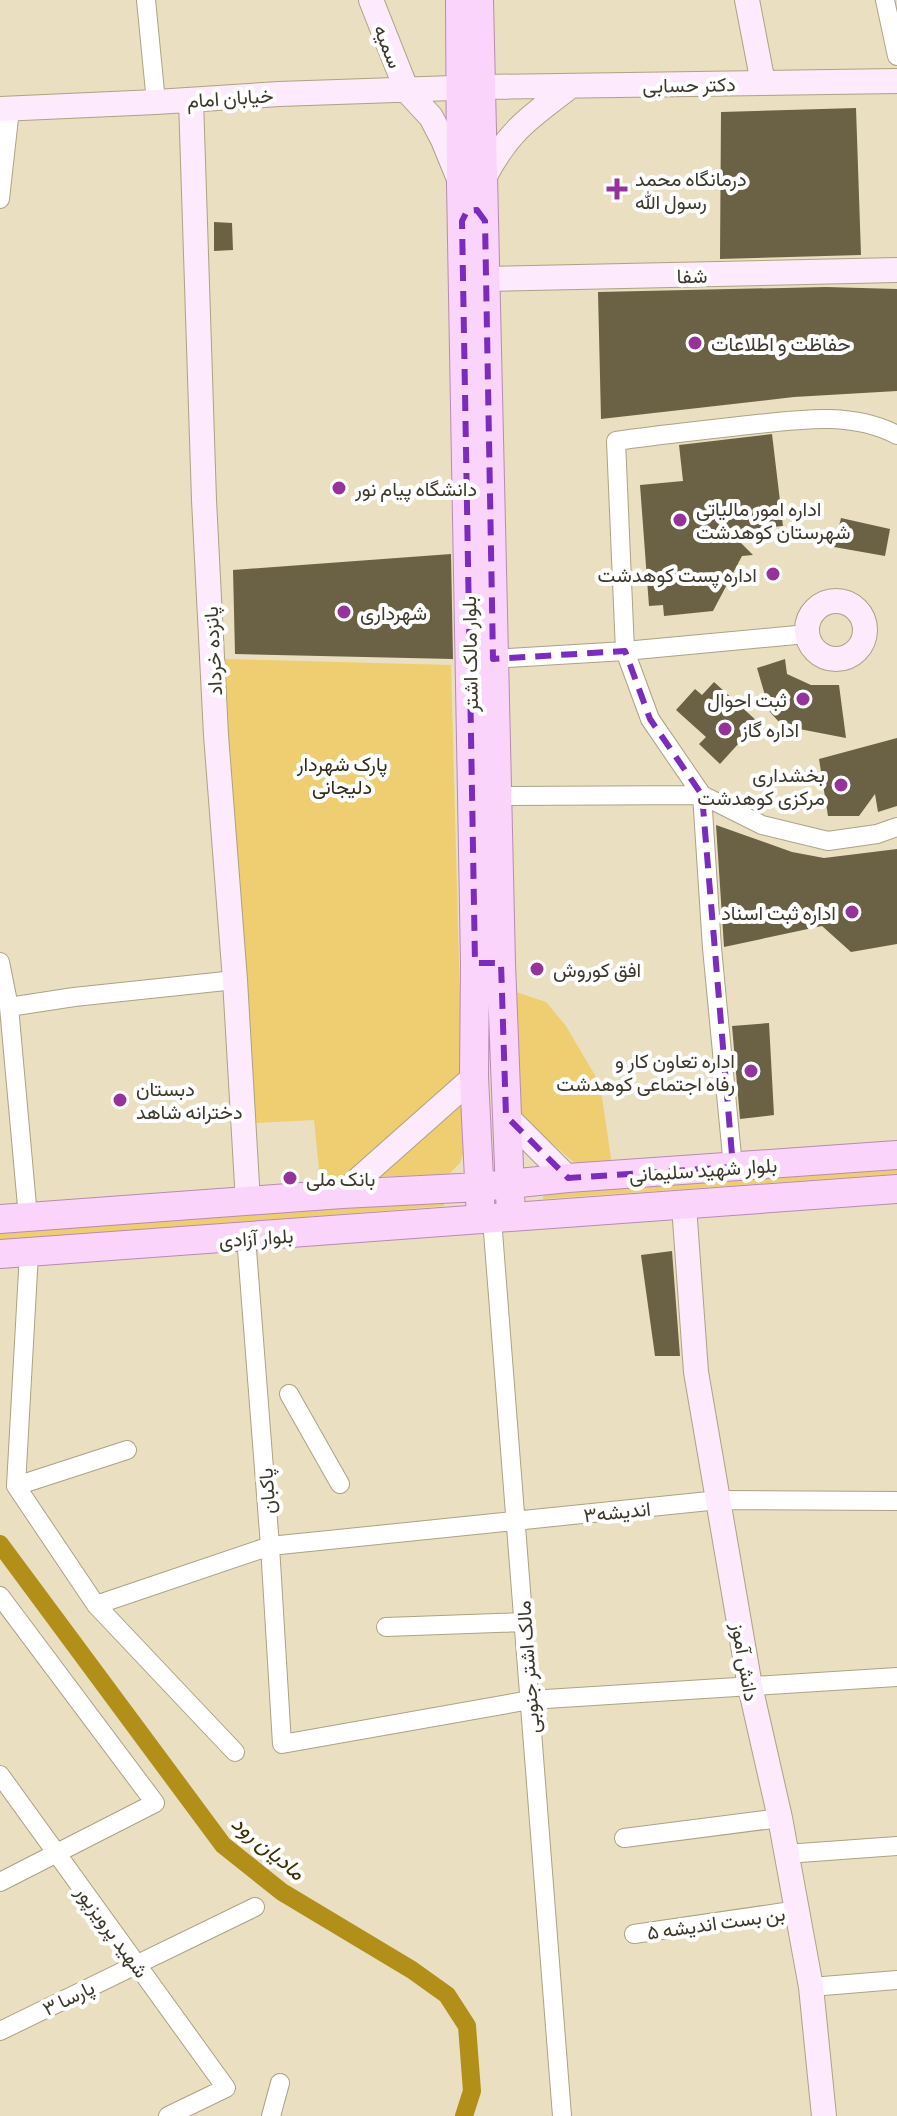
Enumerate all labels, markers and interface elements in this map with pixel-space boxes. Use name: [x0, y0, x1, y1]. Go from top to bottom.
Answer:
street label: سمیه: [369, 21, 409, 72]
street label: دکتر حسابی: [642, 71, 736, 99]
street label: خیابان امام: [186, 82, 274, 114]
place label: درمانگاه محمد رسول الله: [635, 166, 746, 215]
marker: درمانگاه محمد رسول الله: [606, 178, 628, 200]
street label: شفا: [676, 263, 708, 287]
place label: حفاظت و اطلاعات: [711, 331, 851, 357]
marker: حفاظت و اطلاعات: [686, 334, 704, 352]
place label: دانشگاه پیام نور: [354, 476, 477, 503]
marker: دانشگاه پیام نور: [330, 479, 348, 497]
place label: اداره امور مالیاتی شهرستان کوهدشت: [696, 496, 851, 545]
marker: اداره امور مالیاتی شهرستان کوهدشت: [671, 511, 689, 529]
place label: اداره پست کوهدشت: [598, 562, 757, 589]
marker: اداره پست کوهدشت: [764, 565, 782, 583]
street label: بلوار مالک اشتر: [456, 596, 484, 713]
place label: شهرداری: [360, 600, 427, 626]
marker: شهرداری: [335, 603, 353, 621]
street label: پانزده خرداد: [198, 606, 229, 696]
place label: ثبت احوال: [707, 687, 787, 713]
marker: ثبت احوال: [794, 690, 812, 708]
place label: اداره گاز: [740, 717, 799, 743]
marker: اداره گاز: [716, 720, 734, 738]
park label: پارک شهردار دلیجانی: [296, 751, 387, 799]
place label: بخشداری مرکزی کوهدشت: [697, 762, 825, 811]
marker: بخشداری مرکزی کوهدشت: [832, 776, 850, 794]
place label: اداره ثبت اسناد: [721, 900, 836, 926]
marker: اداره ثبت اسناد: [843, 903, 861, 921]
place label: افق کوروش: [553, 957, 641, 983]
marker: افق کوروش: [528, 960, 546, 978]
place label: اداره تعاون کار و رفاه اجتماعی کوهدشت: [556, 1048, 735, 1097]
marker: اداره تعاون کار و رفاه اجتماعی کوهدشت: [742, 1062, 760, 1080]
place label: دبستان دخترانه شاهد: [136, 1076, 243, 1125]
marker: دبستان دخترانه شاهد: [111, 1091, 129, 1109]
street label: بلوار شهید سلیمانی: [628, 1152, 778, 1188]
place label: بانک ملی: [306, 1166, 376, 1191]
marker: بانک ملی: [281, 1169, 299, 1187]
street label: بلوار آزادی: [218, 1222, 294, 1254]
street label: پاکبان: [252, 1467, 283, 1515]
street label: اندیشه۳: [582, 1496, 652, 1527]
street label: مالک اشتر جنوبی: [510, 1600, 546, 1734]
street label: دانش آموز: [725, 1620, 765, 1704]
water label: مادیان رود: [226, 1809, 311, 1886]
street label: شهید پرویزپور: [68, 1879, 155, 1984]
street label: بن بست اندیشه ۵: [645, 1900, 787, 1945]
street label: پارسا ۳: [38, 1974, 99, 2022]

